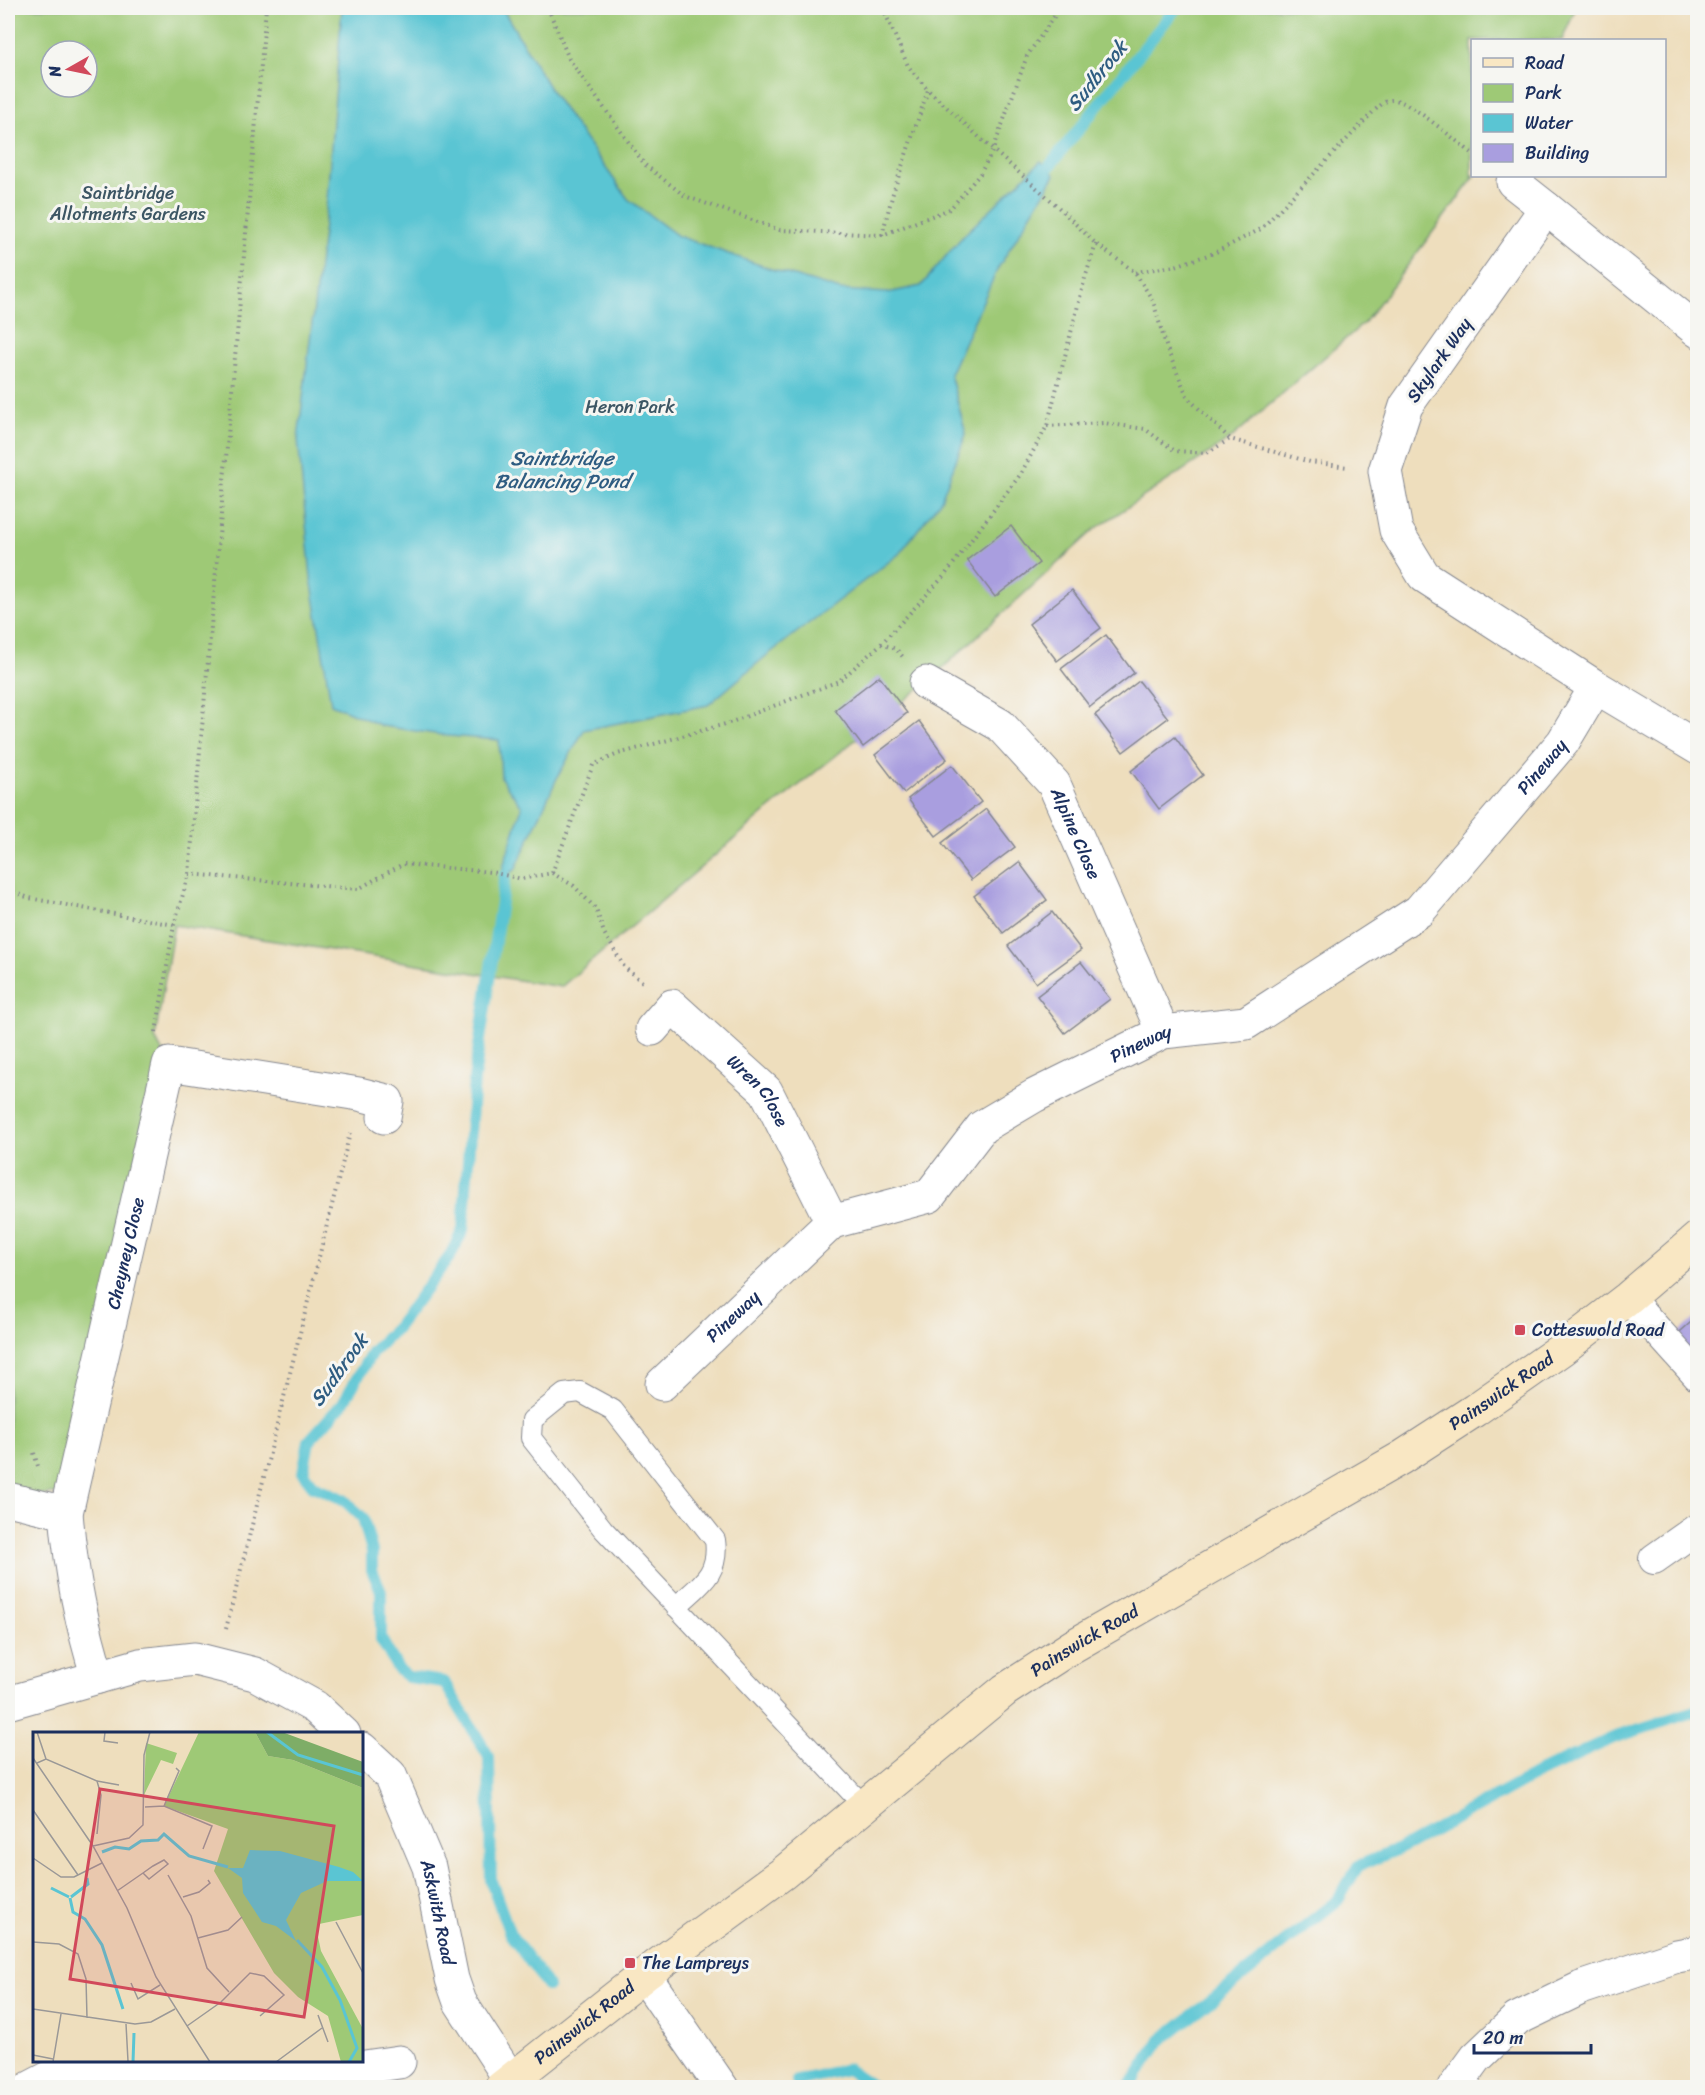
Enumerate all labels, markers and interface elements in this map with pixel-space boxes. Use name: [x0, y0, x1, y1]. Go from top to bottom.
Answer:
water label: Sudbrook: [1057, 31, 1138, 119]
north arrow: [39, 39, 99, 99]
legend: [1471, 39, 1666, 177]
text: Road: [1525, 47, 1565, 79]
text: N: [39, 63, 70, 80]
text: Park: [1525, 77, 1562, 109]
text: Water: [1525, 107, 1574, 139]
text: Building: [1525, 137, 1589, 169]
park label: Saintbridge Allotments Gardens: [49, 177, 207, 230]
street label: Skylark Way: [1398, 310, 1481, 409]
park label: Heron Park: [585, 391, 675, 423]
water label: Saintbridge Balancing Pond: [495, 441, 635, 499]
street label: Pineway: [1509, 731, 1576, 802]
street label: Alpine Close: [1041, 781, 1110, 885]
street label: Pineway: [1104, 1015, 1173, 1072]
street label: Wren Close: [719, 1046, 798, 1133]
street label: Cheyney Close: [97, 1194, 154, 1312]
street label: Pineway: [698, 1282, 768, 1351]
place label: Cotteswold Road: [1532, 1314, 1666, 1346]
marker: Cotteswold Road: [1513, 1323, 1527, 1337]
water label: Sudbrook: [300, 1324, 379, 1414]
street label: Painswick Road: [1442, 1342, 1562, 1439]
street label: Painswick Road: [1024, 1595, 1146, 1686]
inset map: [33, 1732, 363, 2062]
street label: Askwith Road: [411, 1852, 465, 1969]
place label: The Lampreys: [642, 1947, 749, 1979]
marker: The Lampreys: [623, 1956, 637, 1970]
street label: Painswick Road: [526, 1971, 643, 2073]
scale bar: [1474, 2017, 1591, 2055]
text: 20 m: [1483, 2022, 1523, 2054]

